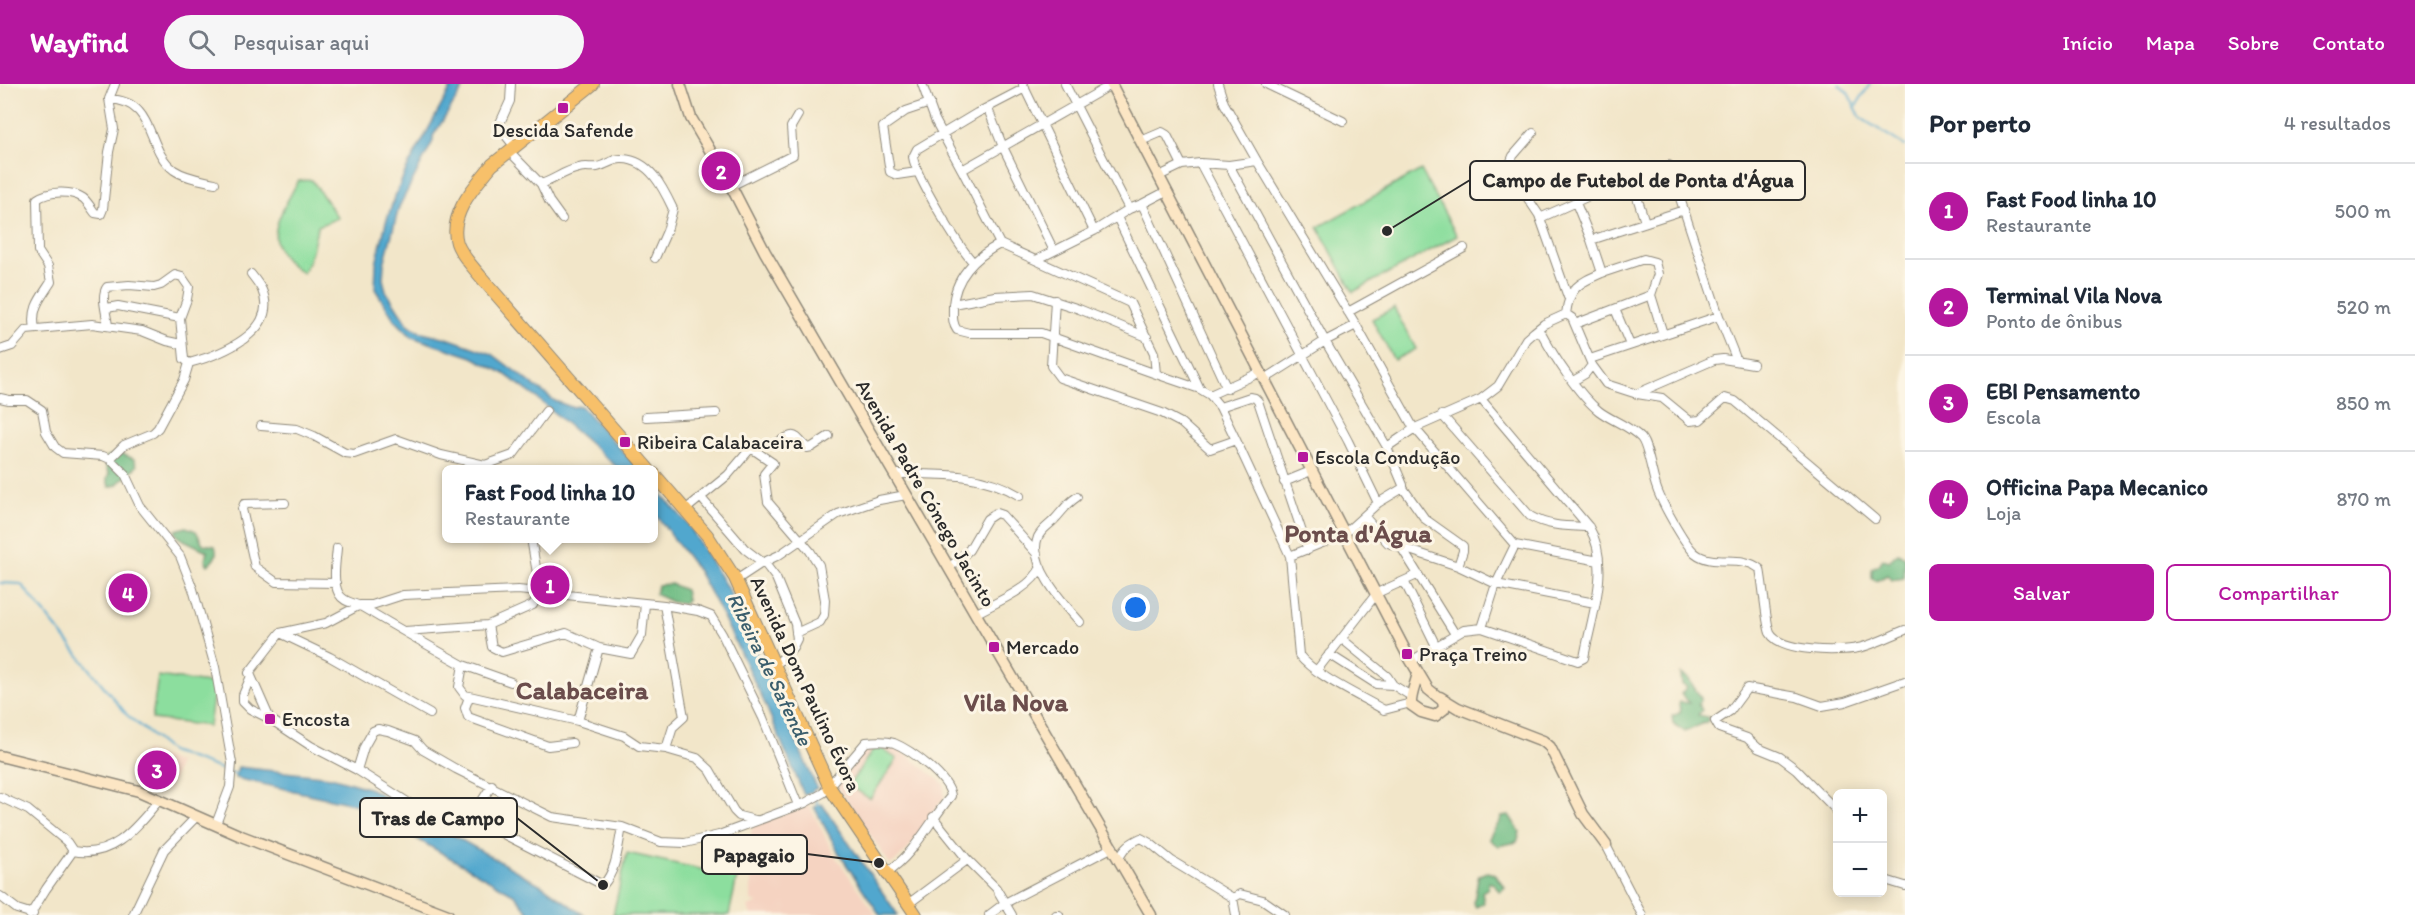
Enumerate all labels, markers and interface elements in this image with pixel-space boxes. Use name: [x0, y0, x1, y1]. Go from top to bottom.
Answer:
search box: [164, 15, 584, 69]
text: Wayfind: [30, 25, 128, 59]
icon: search: [185, 26, 218, 59]
text: Pesquisar aqui: [233, 29, 369, 56]
text: Início: [2062, 30, 2113, 55]
text: Mapa: [2146, 30, 2195, 55]
text: Sobre: [2228, 30, 2279, 55]
text: Contato: [2312, 30, 2385, 55]
marker: Descida Safende: [556, 101, 570, 115]
text: Por perto: [1929, 107, 2031, 139]
text: 4 resultados: [2284, 111, 2391, 135]
place label: Descida Safende: [492, 118, 634, 142]
pin: 2: [702, 148, 740, 194]
callout: Campo de Futebol de Ponta d'Água: [1470, 161, 1805, 200]
text: Campo de Futebol de Ponta d'Água: [1482, 167, 1794, 193]
text: Fast Food linha 10: [1986, 186, 2156, 213]
text: 1: [1944, 199, 1953, 223]
text: 500 m: [2335, 199, 2391, 223]
text: Restaurante: [1986, 213, 2091, 237]
text: Terminal Vila Nova: [1986, 282, 2162, 309]
text: 2: [1943, 295, 1954, 319]
text: 520 m: [2336, 295, 2391, 319]
text: Ponto de ônibus: [1986, 309, 2123, 333]
street label: Avenida Padre Cónego Jacinto: [851, 375, 1001, 611]
text: EBI Pensamento: [1986, 378, 2140, 405]
text: 3: [1943, 391, 1954, 415]
text: 850 m: [2336, 391, 2391, 415]
text: Escola: [1986, 405, 2041, 429]
place label: Ribeira Calabaceira: [637, 430, 804, 454]
marker: Ribeira Calabaceira: [618, 435, 632, 449]
place label: Escola Condução: [1315, 445, 1460, 469]
marker: Escola Condução: [1296, 450, 1310, 464]
popup: [442, 465, 658, 543]
text: Officina Papa Mecanico: [1986, 474, 2208, 501]
text: Fast Food linha 10: [465, 479, 635, 506]
text: 4: [1942, 487, 1955, 511]
text: 870 m: [2336, 487, 2391, 511]
text: Loja: [1986, 501, 2021, 525]
text: Restaurante: [465, 506, 570, 530]
district label: Ponta d'Água: [1284, 517, 1432, 549]
pin: 1: [530, 562, 570, 608]
button: Salvar: [1929, 564, 2154, 621]
button: Compartilhar: [2166, 564, 2391, 621]
pin: 4: [108, 570, 148, 616]
street label: Avenida Dom Paulino Évora: [745, 572, 867, 796]
water label: Ribeira de Safende: [722, 589, 818, 750]
your location: [1121, 593, 1150, 622]
place label: Mercado: [1006, 635, 1079, 659]
marker: Mercado: [987, 640, 1001, 654]
place label: Praça Treino: [1419, 642, 1528, 666]
marker: Praça Treino: [1400, 647, 1414, 661]
district label: Calabaceira: [516, 674, 649, 706]
district label: Vila Nova: [964, 686, 1069, 718]
place label: Encosta: [282, 707, 350, 731]
marker: Encosta: [263, 712, 277, 726]
pin: 3: [138, 748, 176, 792]
map controls: [1833, 789, 1887, 897]
button: +: [1833, 789, 1887, 843]
callout: Tras de Campo: [360, 798, 517, 837]
text: Tras de Campo: [371, 805, 505, 831]
callout: Papagaio: [702, 835, 807, 874]
text: Papagaio: [713, 842, 795, 868]
button: −: [1833, 843, 1887, 897]

